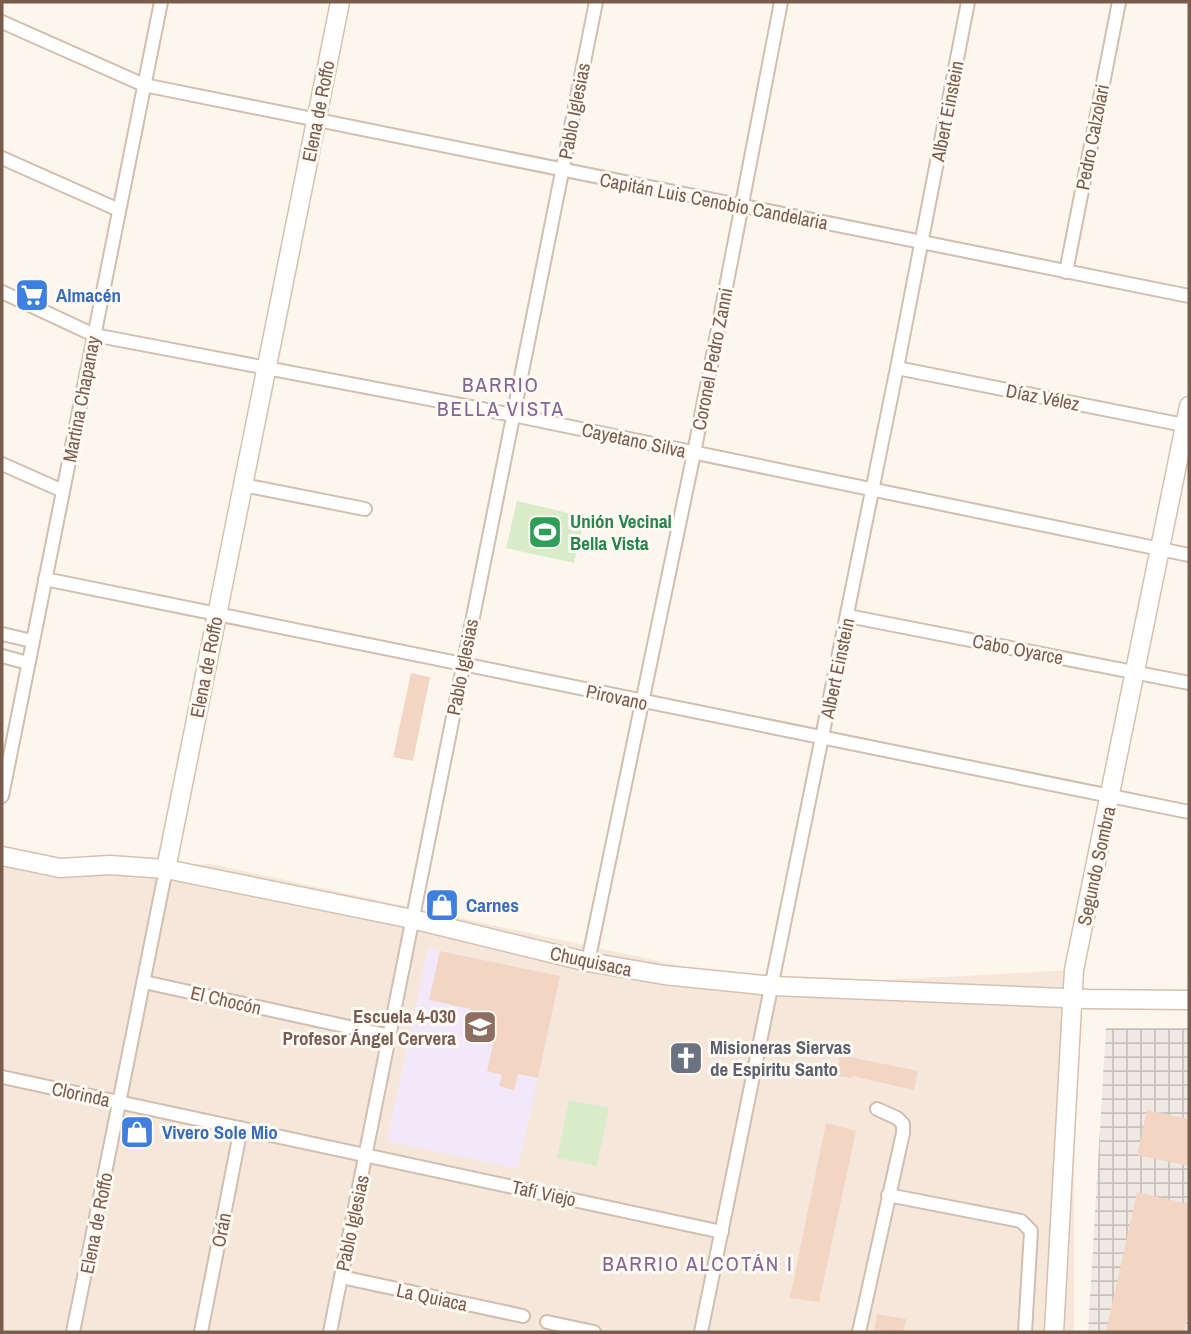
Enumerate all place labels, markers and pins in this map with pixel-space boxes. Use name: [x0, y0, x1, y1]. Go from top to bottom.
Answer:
supermarket icon: Almacén: [13, 276, 51, 314]
place label: Almacén: [56, 282, 121, 308]
place label: Unión Vecinal Bella Vista: [570, 508, 672, 556]
sports icon: Unión Vecinal Bella Vista: [526, 513, 564, 551]
shop icon: Carnes: [423, 886, 461, 924]
place label: Carnes: [466, 892, 519, 918]
place label: Escuela 4-030 Profesor Ángel Cervera: [283, 1003, 456, 1051]
school or university icon: Escuela 4-030 Profesor Ángel Cervera: [461, 1008, 499, 1046]
place label: Misioneras Siervas de Espiritu Santo: [710, 1034, 851, 1082]
church icon: Misioneras Siervas de Espiritu Santo: [667, 1039, 705, 1077]
shop icon: Vivero Sole Mio: [118, 1113, 156, 1151]
place label: Vivero Sole Mio: [162, 1119, 278, 1145]

